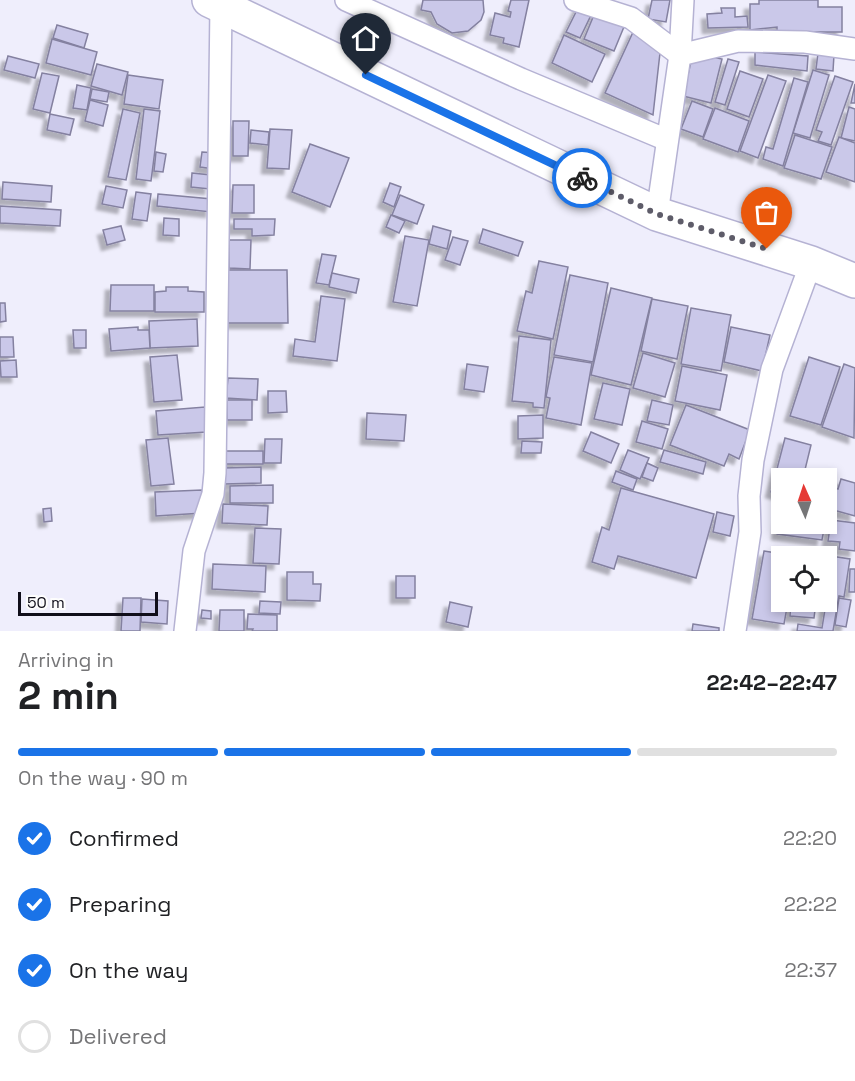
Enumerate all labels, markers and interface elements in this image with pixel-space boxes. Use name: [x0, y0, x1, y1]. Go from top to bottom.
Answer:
pin: [340, 13, 391, 75]
icon: home: [349, 22, 382, 55]
courier: [552, 148, 612, 208]
icon: bike: [566, 162, 599, 195]
pin: [741, 187, 792, 249]
icon: bag: [750, 196, 783, 229]
north arrow: [771, 468, 837, 534]
map controls: [771, 468, 837, 612]
button: locate: [771, 546, 837, 612]
scale bar: [18, 589, 158, 616]
text: 50 m: [27, 592, 65, 613]
text: Arriving in: [18, 647, 114, 673]
text: 22:42–22:47: [706, 668, 837, 696]
text: 2 min: [18, 671, 119, 720]
text: On the way · 90 m: [18, 765, 188, 791]
icon: check: [18, 822, 51, 855]
text: Confirmed: [69, 824, 179, 852]
text: 22:20: [783, 825, 837, 851]
icon: check: [18, 888, 51, 921]
text: Preparing: [69, 890, 171, 918]
text: 22:22: [784, 891, 837, 917]
icon: check: [18, 954, 51, 987]
text: On the way: [69, 956, 188, 984]
text: 22:37: [784, 957, 837, 983]
text: Delivered: [69, 1022, 167, 1050]

